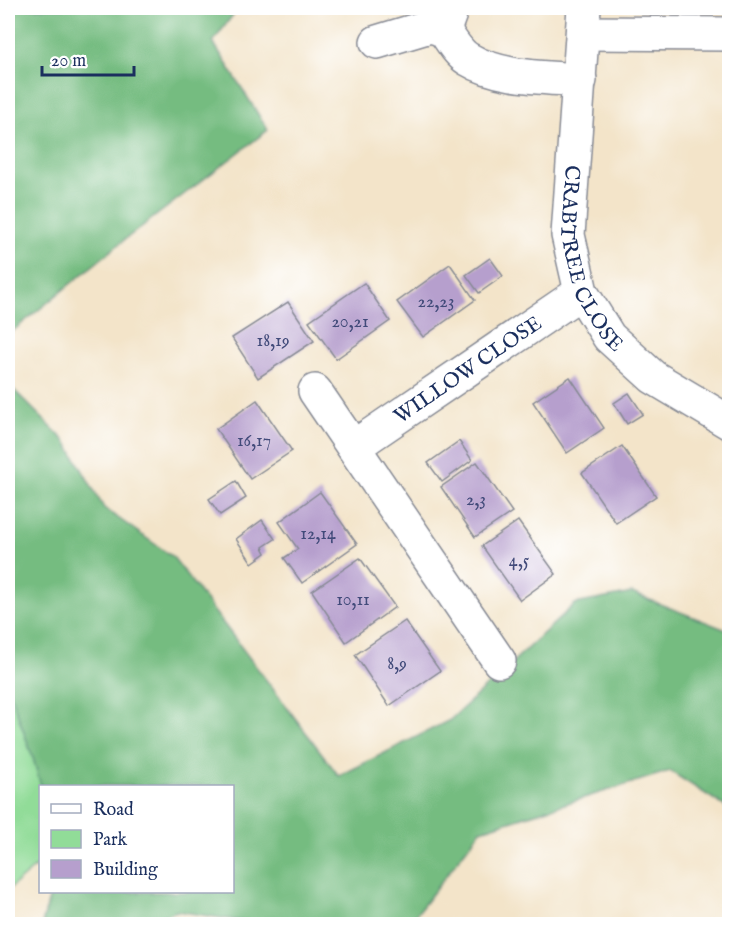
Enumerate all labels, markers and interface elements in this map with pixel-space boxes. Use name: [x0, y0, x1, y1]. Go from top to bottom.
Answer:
scale bar: [42, 39, 134, 77]
text: 20 m: [51, 50, 86, 73]
street label: CRABTREE CLOSE: [553, 164, 628, 358]
house number: 22,23: [418, 291, 454, 314]
house number: 20,21: [331, 311, 369, 334]
street label: WILLOW CLOSE: [389, 311, 548, 431]
house number: 18,19: [256, 330, 290, 353]
house number: 16,17: [237, 430, 271, 453]
house number: 2,3: [466, 489, 486, 512]
house number: 12,14: [300, 523, 336, 546]
house number: 4,5: [509, 550, 530, 573]
house number: 10,11: [336, 589, 370, 612]
house number: 8,9: [387, 653, 407, 676]
legend: [39, 785, 234, 893]
text: Road: [93, 799, 134, 822]
text: Park: [93, 829, 128, 852]
text: Building: [93, 859, 158, 882]

